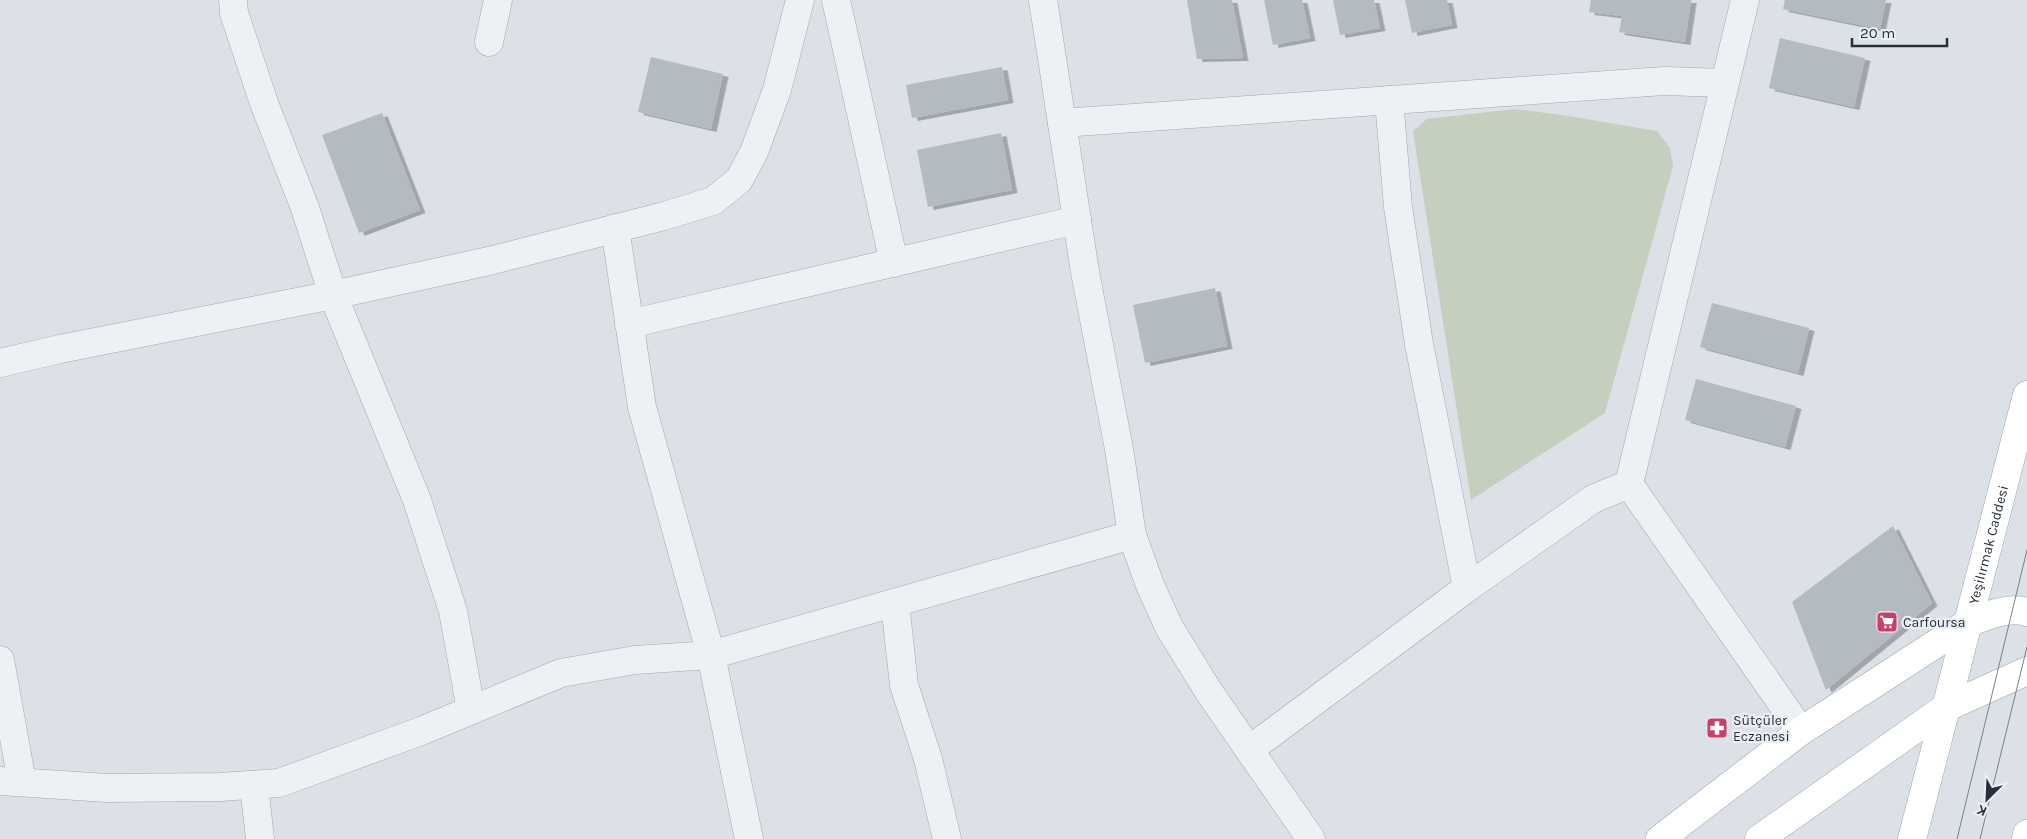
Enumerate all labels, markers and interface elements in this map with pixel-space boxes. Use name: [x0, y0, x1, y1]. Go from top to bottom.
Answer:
scale bar: [1852, 15, 1947, 47]
text: 20 m: [1860, 24, 1895, 42]
street label: Yeşilırmak Caddesi: [1965, 483, 2012, 606]
supermarket icon: Carfoursa: [1875, 610, 1899, 634]
place label: Carfoursa: [1903, 614, 1965, 631]
place label: Sütçüler Eczanesi: [1733, 712, 1790, 745]
pharmacy icon: Sütçüler Eczanesi: [1705, 716, 1729, 740]
north arrow: [1962, 774, 2012, 824]
text: K: [1974, 800, 1990, 820]

